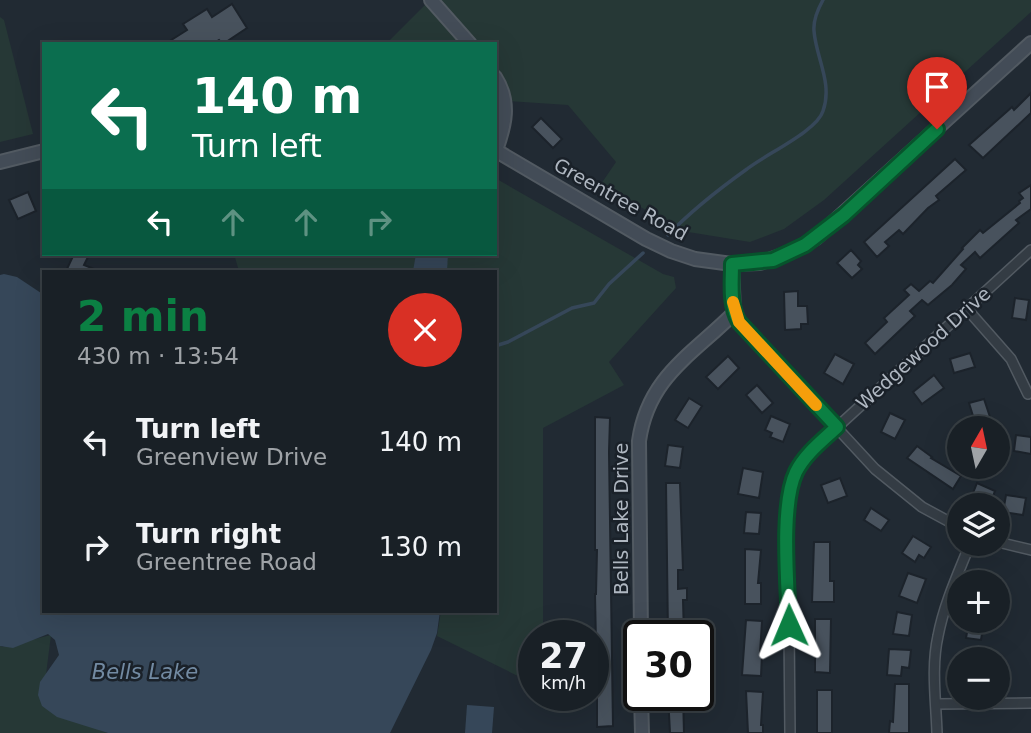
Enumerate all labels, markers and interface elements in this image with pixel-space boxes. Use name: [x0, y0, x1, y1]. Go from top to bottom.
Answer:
pin: [907, 57, 967, 129]
text: 140 m: [192, 68, 362, 125]
icon: arrive: [918, 68, 956, 106]
icon: left: [77, 70, 168, 161]
text: Turn left: [192, 127, 322, 165]
street label: Greentree Road: [550, 153, 692, 245]
icon: left: [141, 203, 179, 241]
icon: ahead: [214, 203, 252, 241]
icon: ahead: [287, 203, 325, 241]
icon: right: [360, 203, 398, 241]
street label: Wedgewood Drive: [851, 282, 995, 414]
text: 2 min: [77, 292, 209, 341]
button: close: [388, 293, 462, 367]
text: 430 m · 13:54: [77, 343, 239, 369]
text: Turn left: [136, 414, 260, 444]
north arrow: [947, 416, 1010, 480]
map controls: [947, 416, 1010, 710]
icon: left: [77, 423, 115, 461]
text: 140 m: [379, 427, 462, 457]
street label: Bells Lake Drive: [610, 443, 632, 595]
text: Greenview Drive: [136, 444, 327, 470]
button: layers: [947, 493, 1010, 556]
text: Turn right: [136, 519, 281, 549]
icon: right: [77, 528, 115, 566]
text: 130 m: [379, 532, 462, 562]
text: Greentree Road: [136, 549, 317, 575]
button: +: [947, 570, 1010, 633]
position arrow: [752, 588, 826, 662]
speed limit sign: 30: [623, 620, 714, 711]
text: 27: [539, 636, 588, 676]
button: −: [947, 647, 1010, 710]
water label: Bells Lake: [92, 660, 198, 684]
text: km/h: [541, 672, 586, 693]

